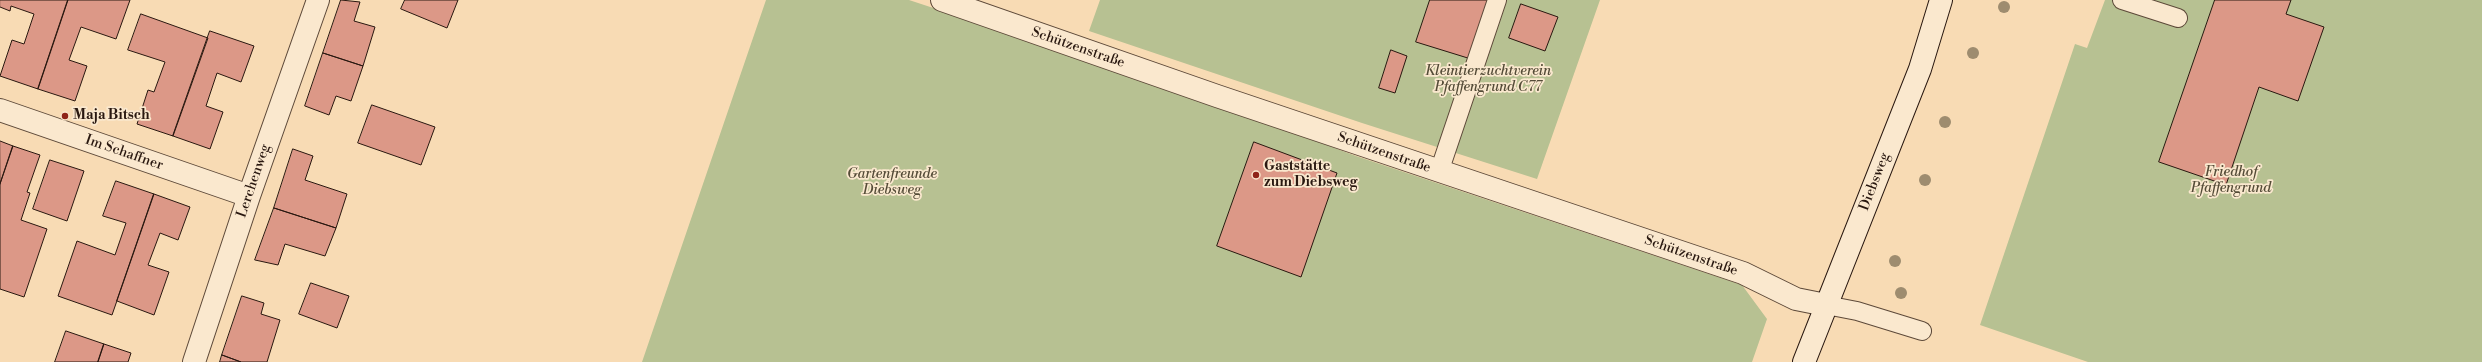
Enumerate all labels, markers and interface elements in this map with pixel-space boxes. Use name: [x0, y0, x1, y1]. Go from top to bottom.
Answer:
street label: Schützenstraße: [1029, 24, 1127, 72]
park label: Kleintierzuchtverein Pfaffengrund C77: [1425, 64, 1551, 96]
place label: Maja Bitsch: [73, 108, 150, 124]
marker: Maja Bitsch: [60, 111, 70, 121]
street label: Schützenstraße: [1335, 129, 1433, 177]
street label: Im Schaffner: [83, 132, 165, 174]
street label: Lerchenweg: [234, 142, 274, 220]
street label: Diebsweg: [1856, 151, 1894, 213]
place label: Gaststätte zum Diebsweg: [1264, 159, 1357, 192]
park label: Friedhof Pfaffengrund: [2191, 165, 2271, 198]
park label: Gartenfreunde Diebsweg: [847, 167, 937, 200]
marker: Gaststätte zum Diebsweg: [1251, 170, 1261, 180]
street label: Schützenstraße: [1642, 232, 1740, 280]

